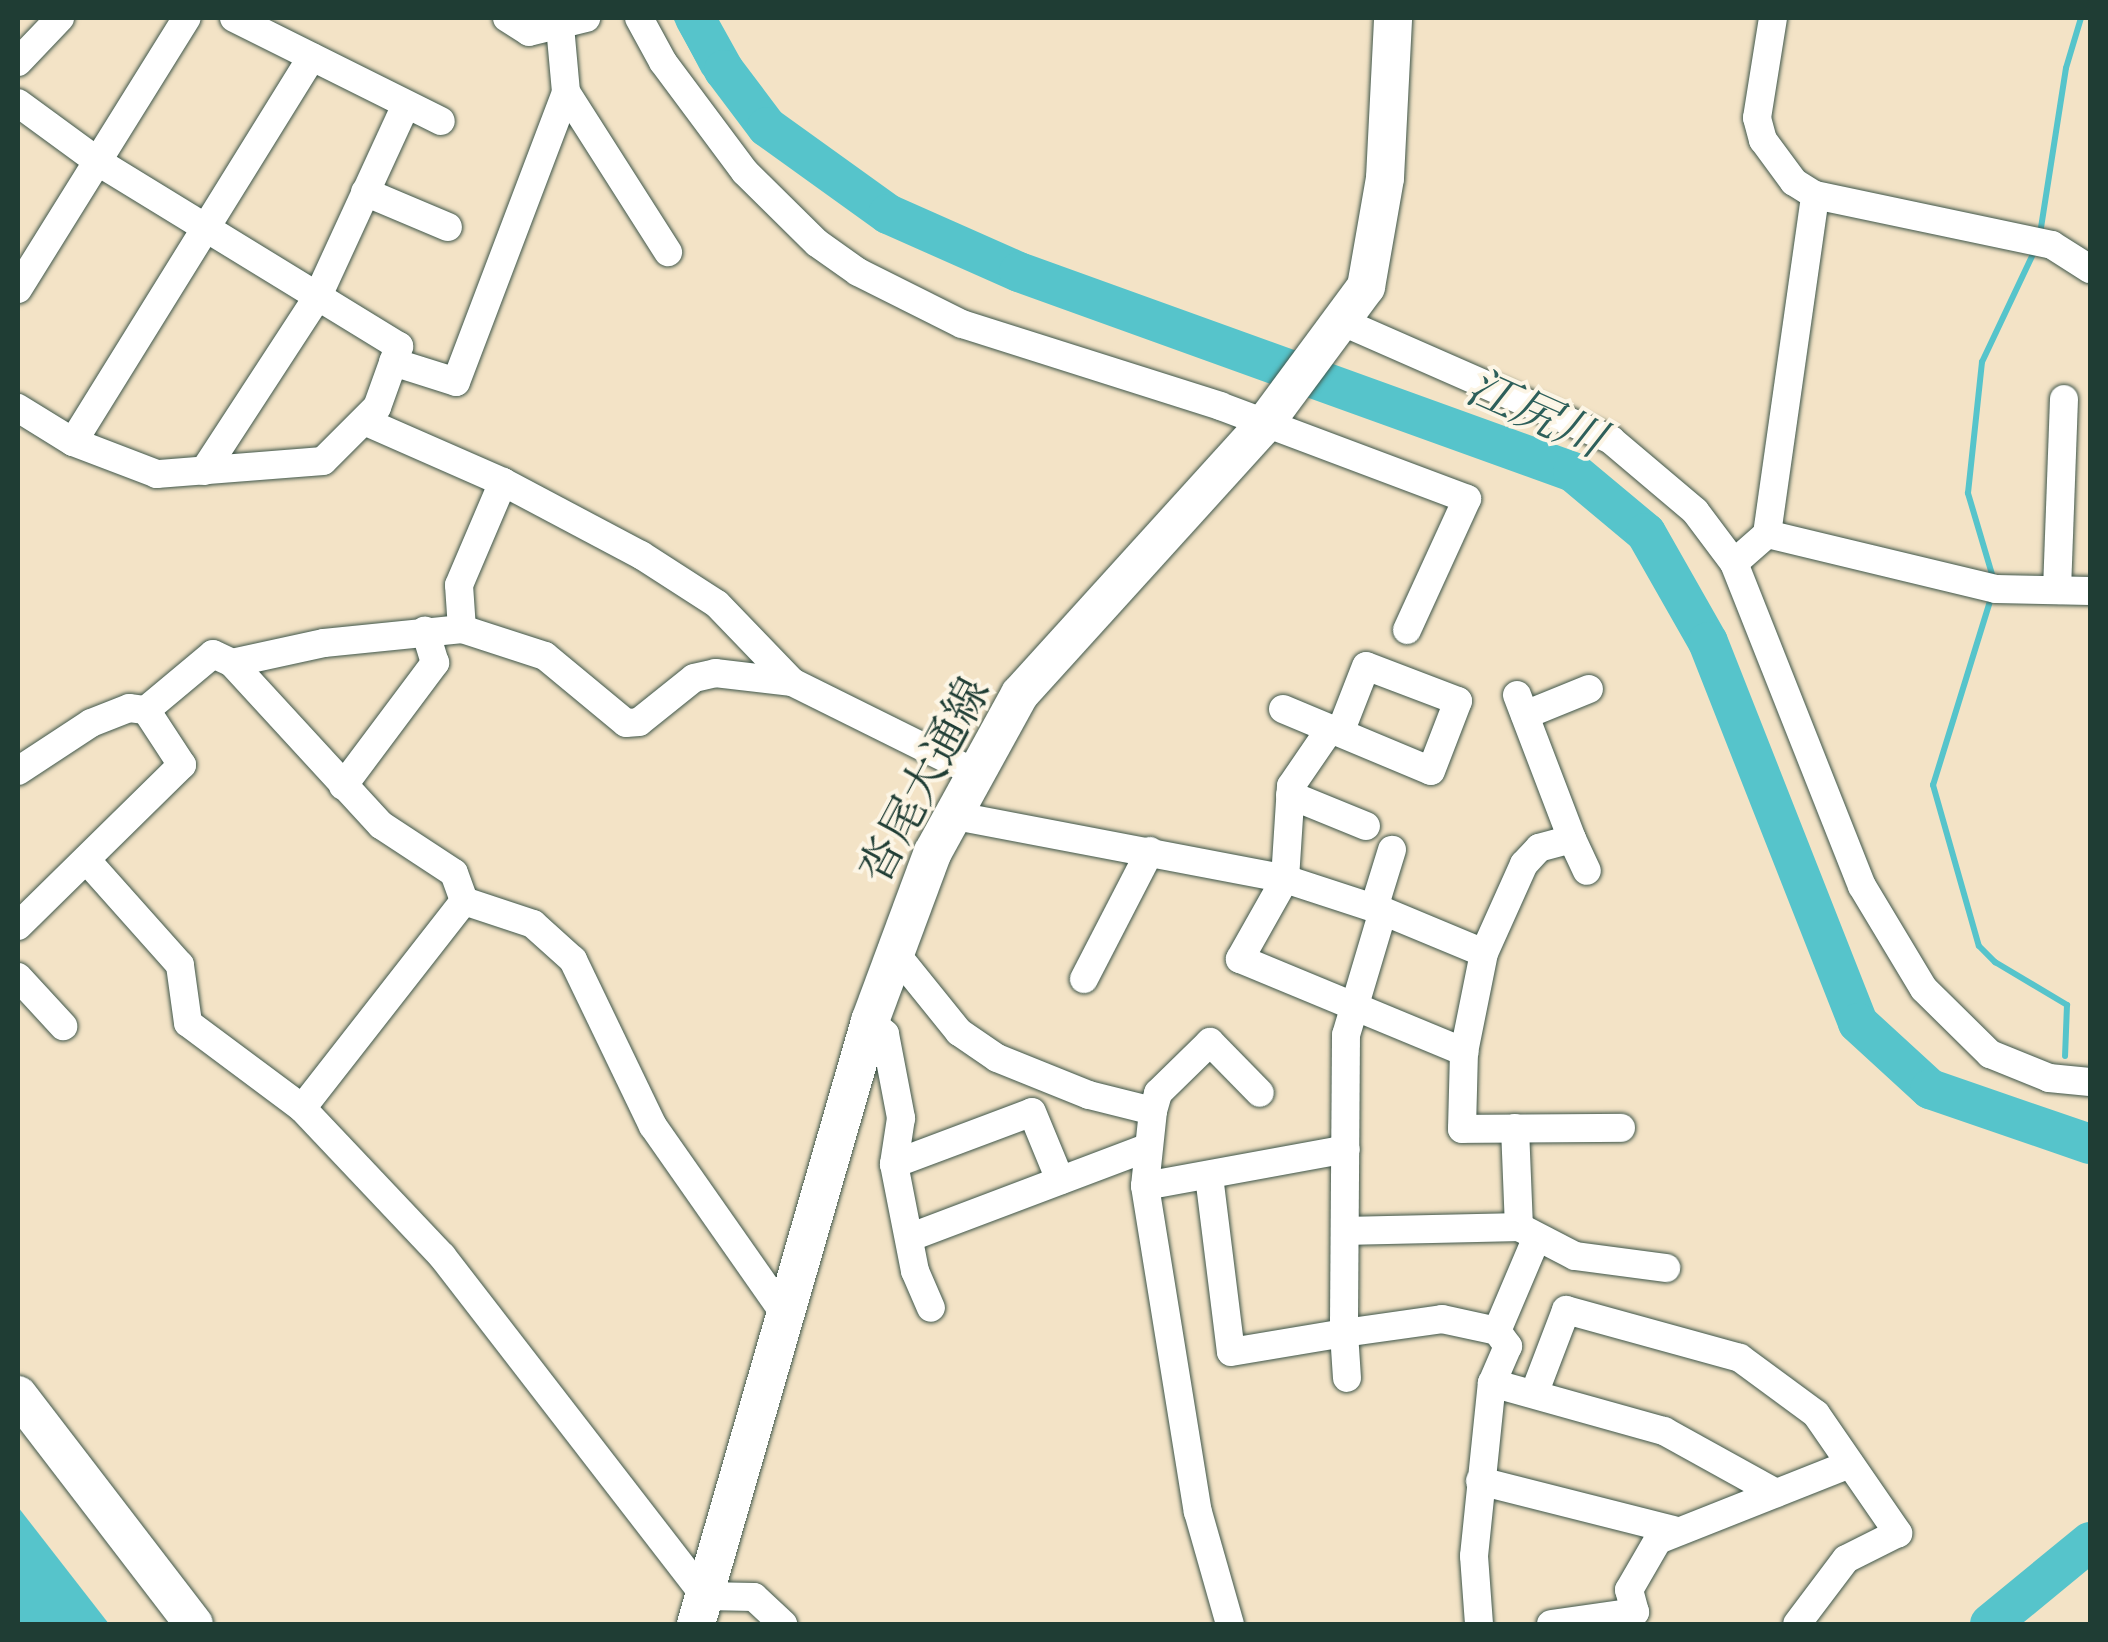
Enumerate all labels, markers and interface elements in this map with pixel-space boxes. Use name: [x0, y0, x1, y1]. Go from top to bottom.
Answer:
water label: 江尻川: [1459, 357, 1613, 469]
street label: 沓尾大通線: [847, 668, 1001, 892]

